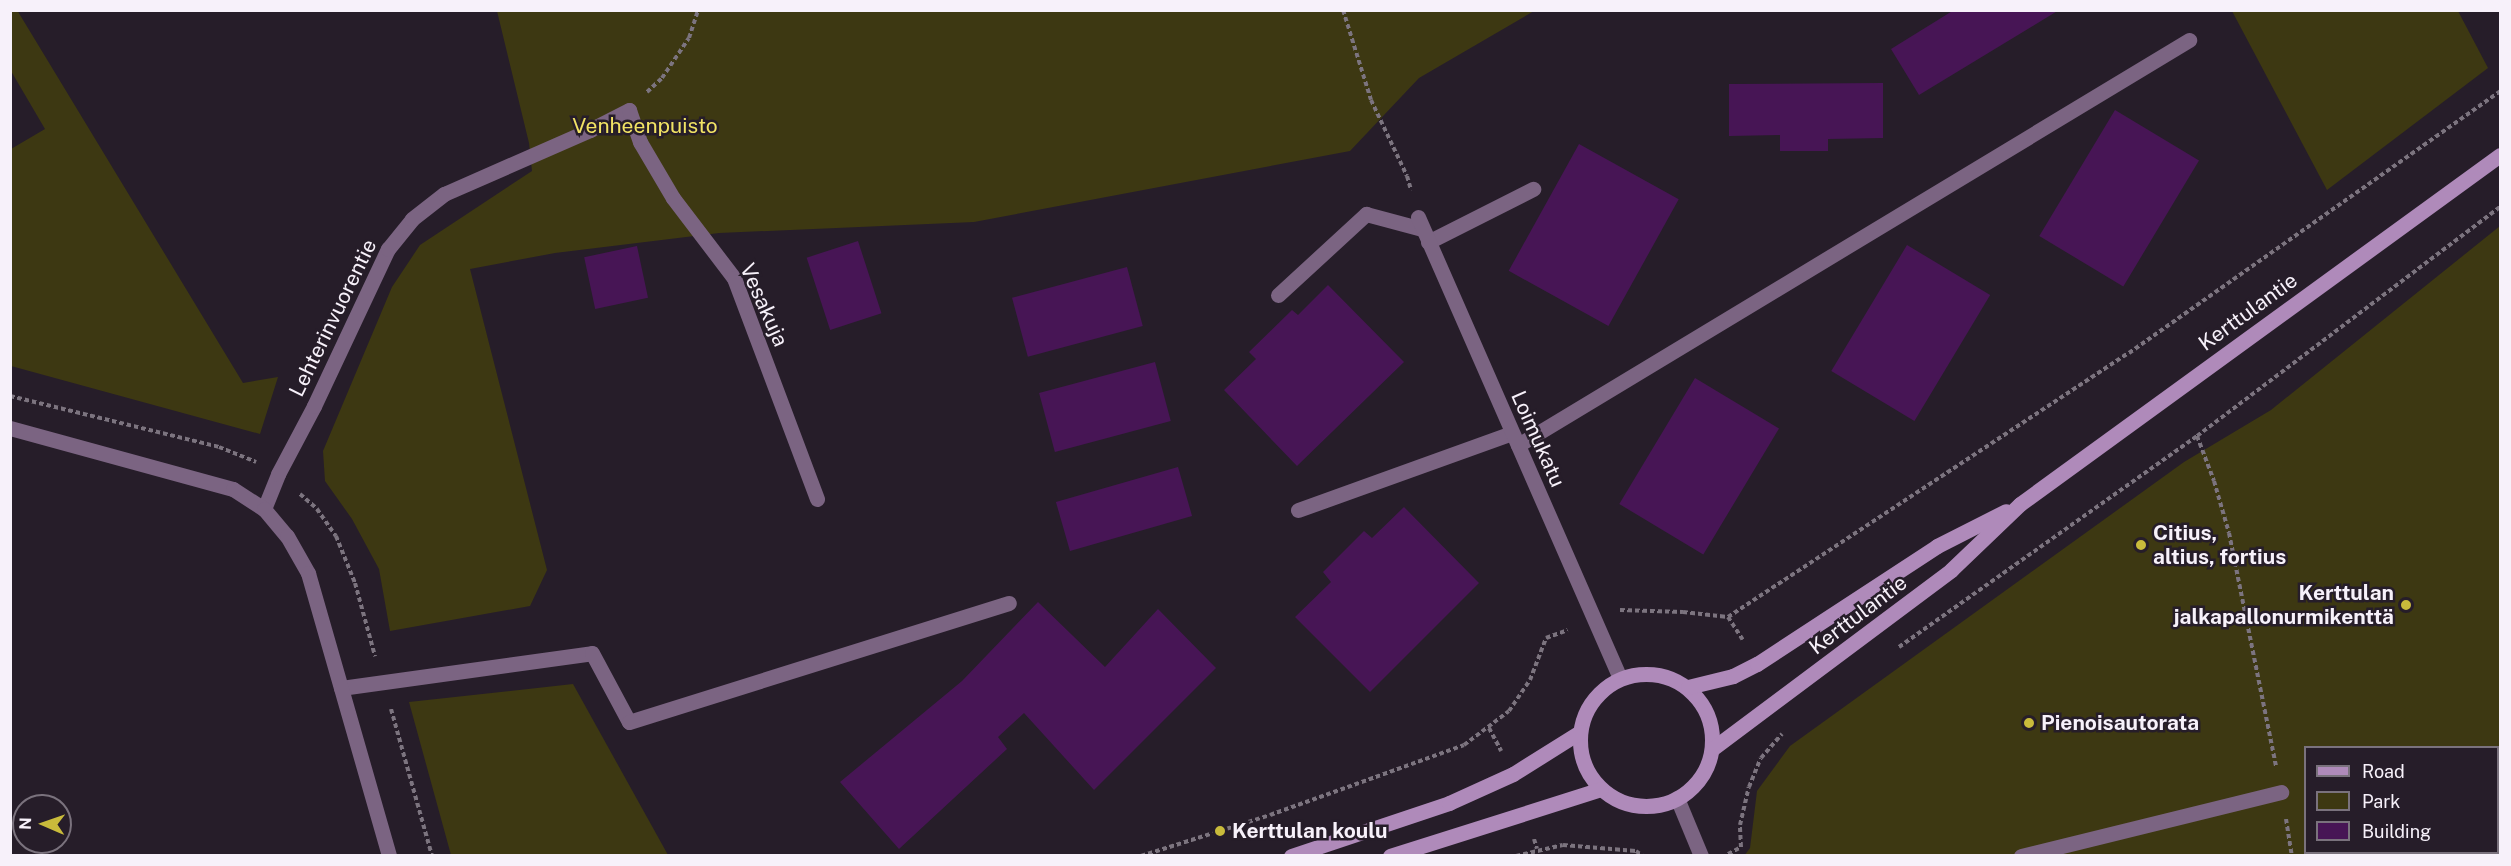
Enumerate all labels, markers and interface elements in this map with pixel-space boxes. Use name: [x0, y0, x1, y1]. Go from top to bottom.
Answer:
park label: Venheenpuisto: [572, 113, 718, 139]
street label: Lehterinvuorentie: [284, 235, 382, 401]
street label: Vesakuja: [735, 260, 793, 350]
street label: Kerttulantie: [2194, 268, 2302, 356]
street label: Loimukatu: [1506, 387, 1570, 491]
place label: Citius, altius, fortius: [2153, 520, 2286, 570]
marker: Citius, altius, fortius: [2134, 538, 2148, 552]
street label: Kerttulantie: [1804, 570, 1912, 660]
place label: Kerttulan jalkapallonurmikenttä: [2173, 580, 2394, 630]
marker: Kerttulan jalkapallonurmikenttä: [2399, 598, 2413, 612]
place label: Pienoisautorata: [2041, 710, 2199, 736]
marker: Pienoisautorata: [2022, 716, 2036, 730]
legend: [2304, 746, 2499, 854]
text: Road: [2362, 761, 2405, 782]
text: Park: [2362, 791, 2400, 812]
north arrow: [12, 794, 72, 854]
text: N: [16, 817, 35, 830]
place label: Kerttulan koulu: [1232, 818, 1388, 844]
text: Building: [2362, 821, 2431, 842]
marker: Kerttulan koulu: [1213, 824, 1227, 838]

